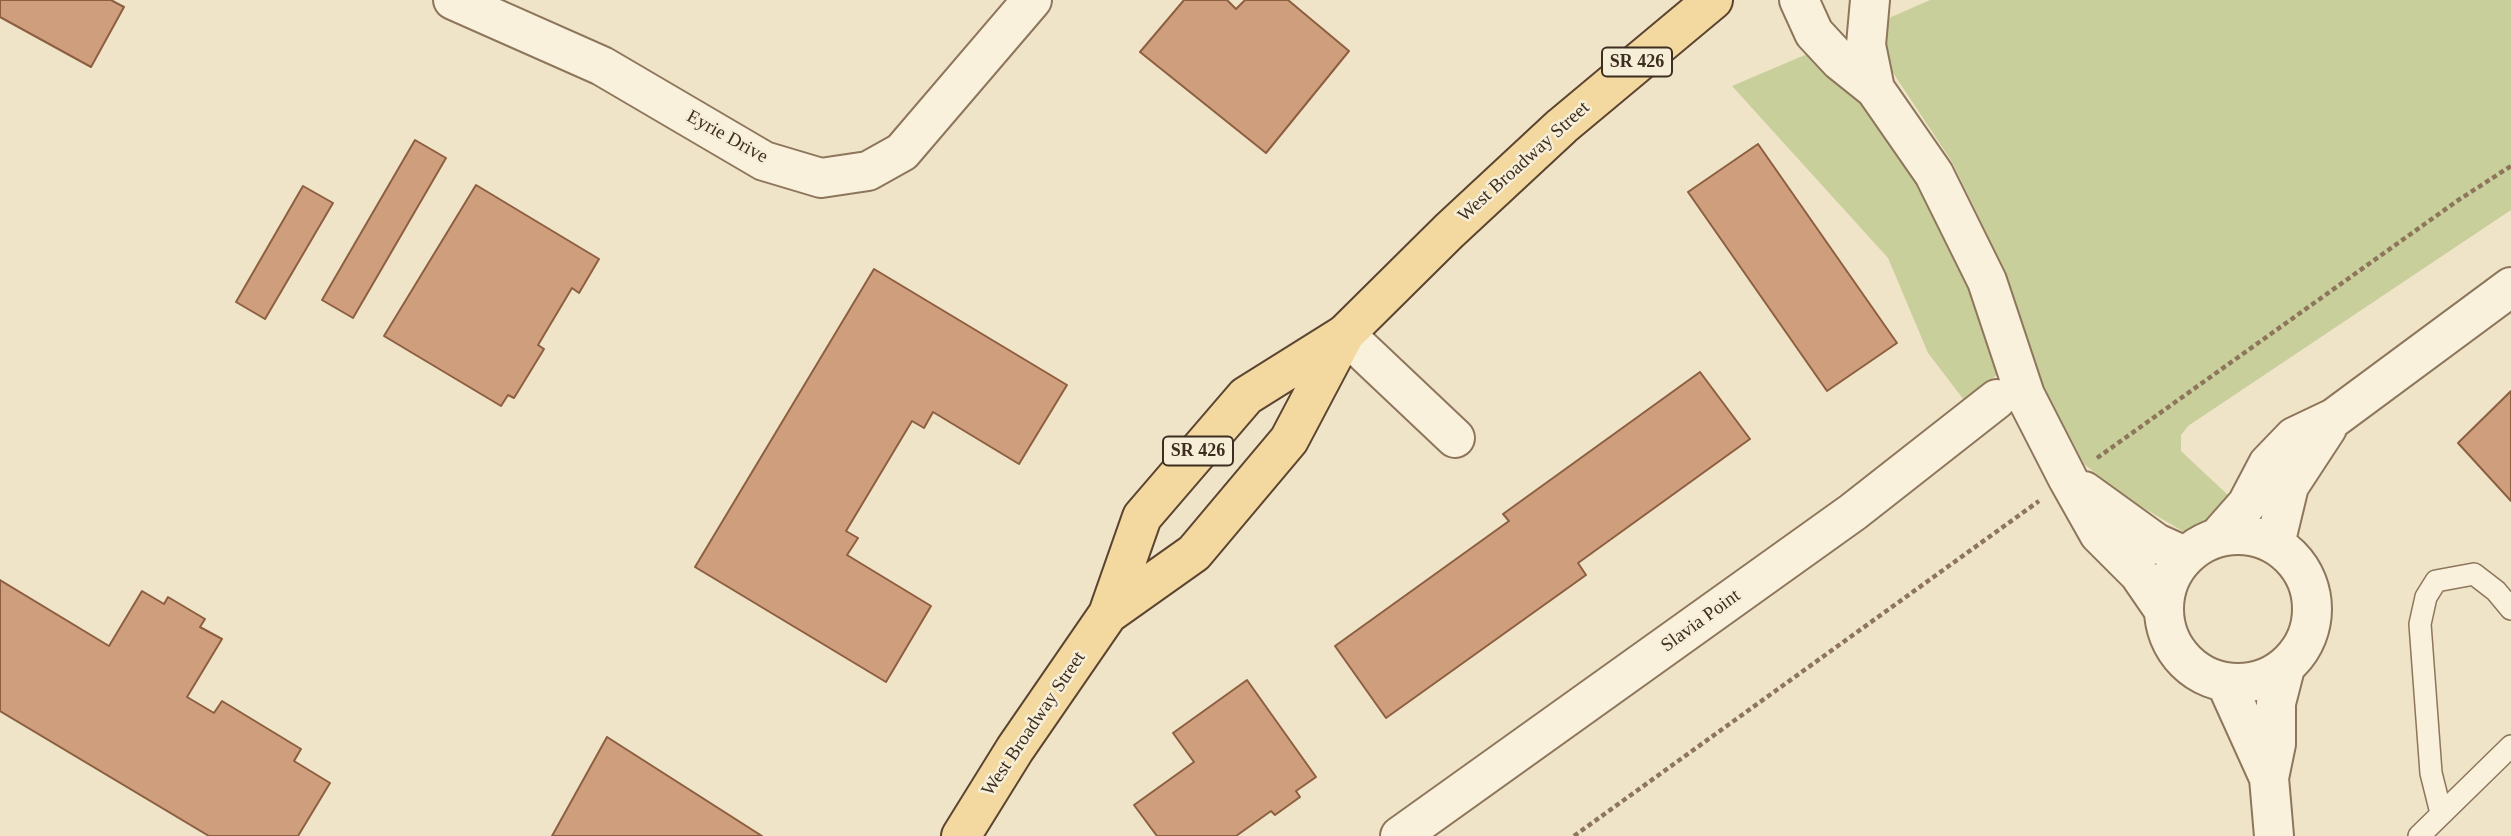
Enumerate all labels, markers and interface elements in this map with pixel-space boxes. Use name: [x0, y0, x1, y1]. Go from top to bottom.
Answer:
road number: SR 426: [1602, 48, 1672, 76]
street label: West Broadway Street: [1453, 97, 1595, 227]
street label: Eyrie Drive: [682, 105, 772, 169]
road number: SR 426: [1163, 436, 1233, 466]
street label: Slavia Point: [1657, 585, 1745, 657]
street label: West Broadway Street: [977, 647, 1091, 801]

